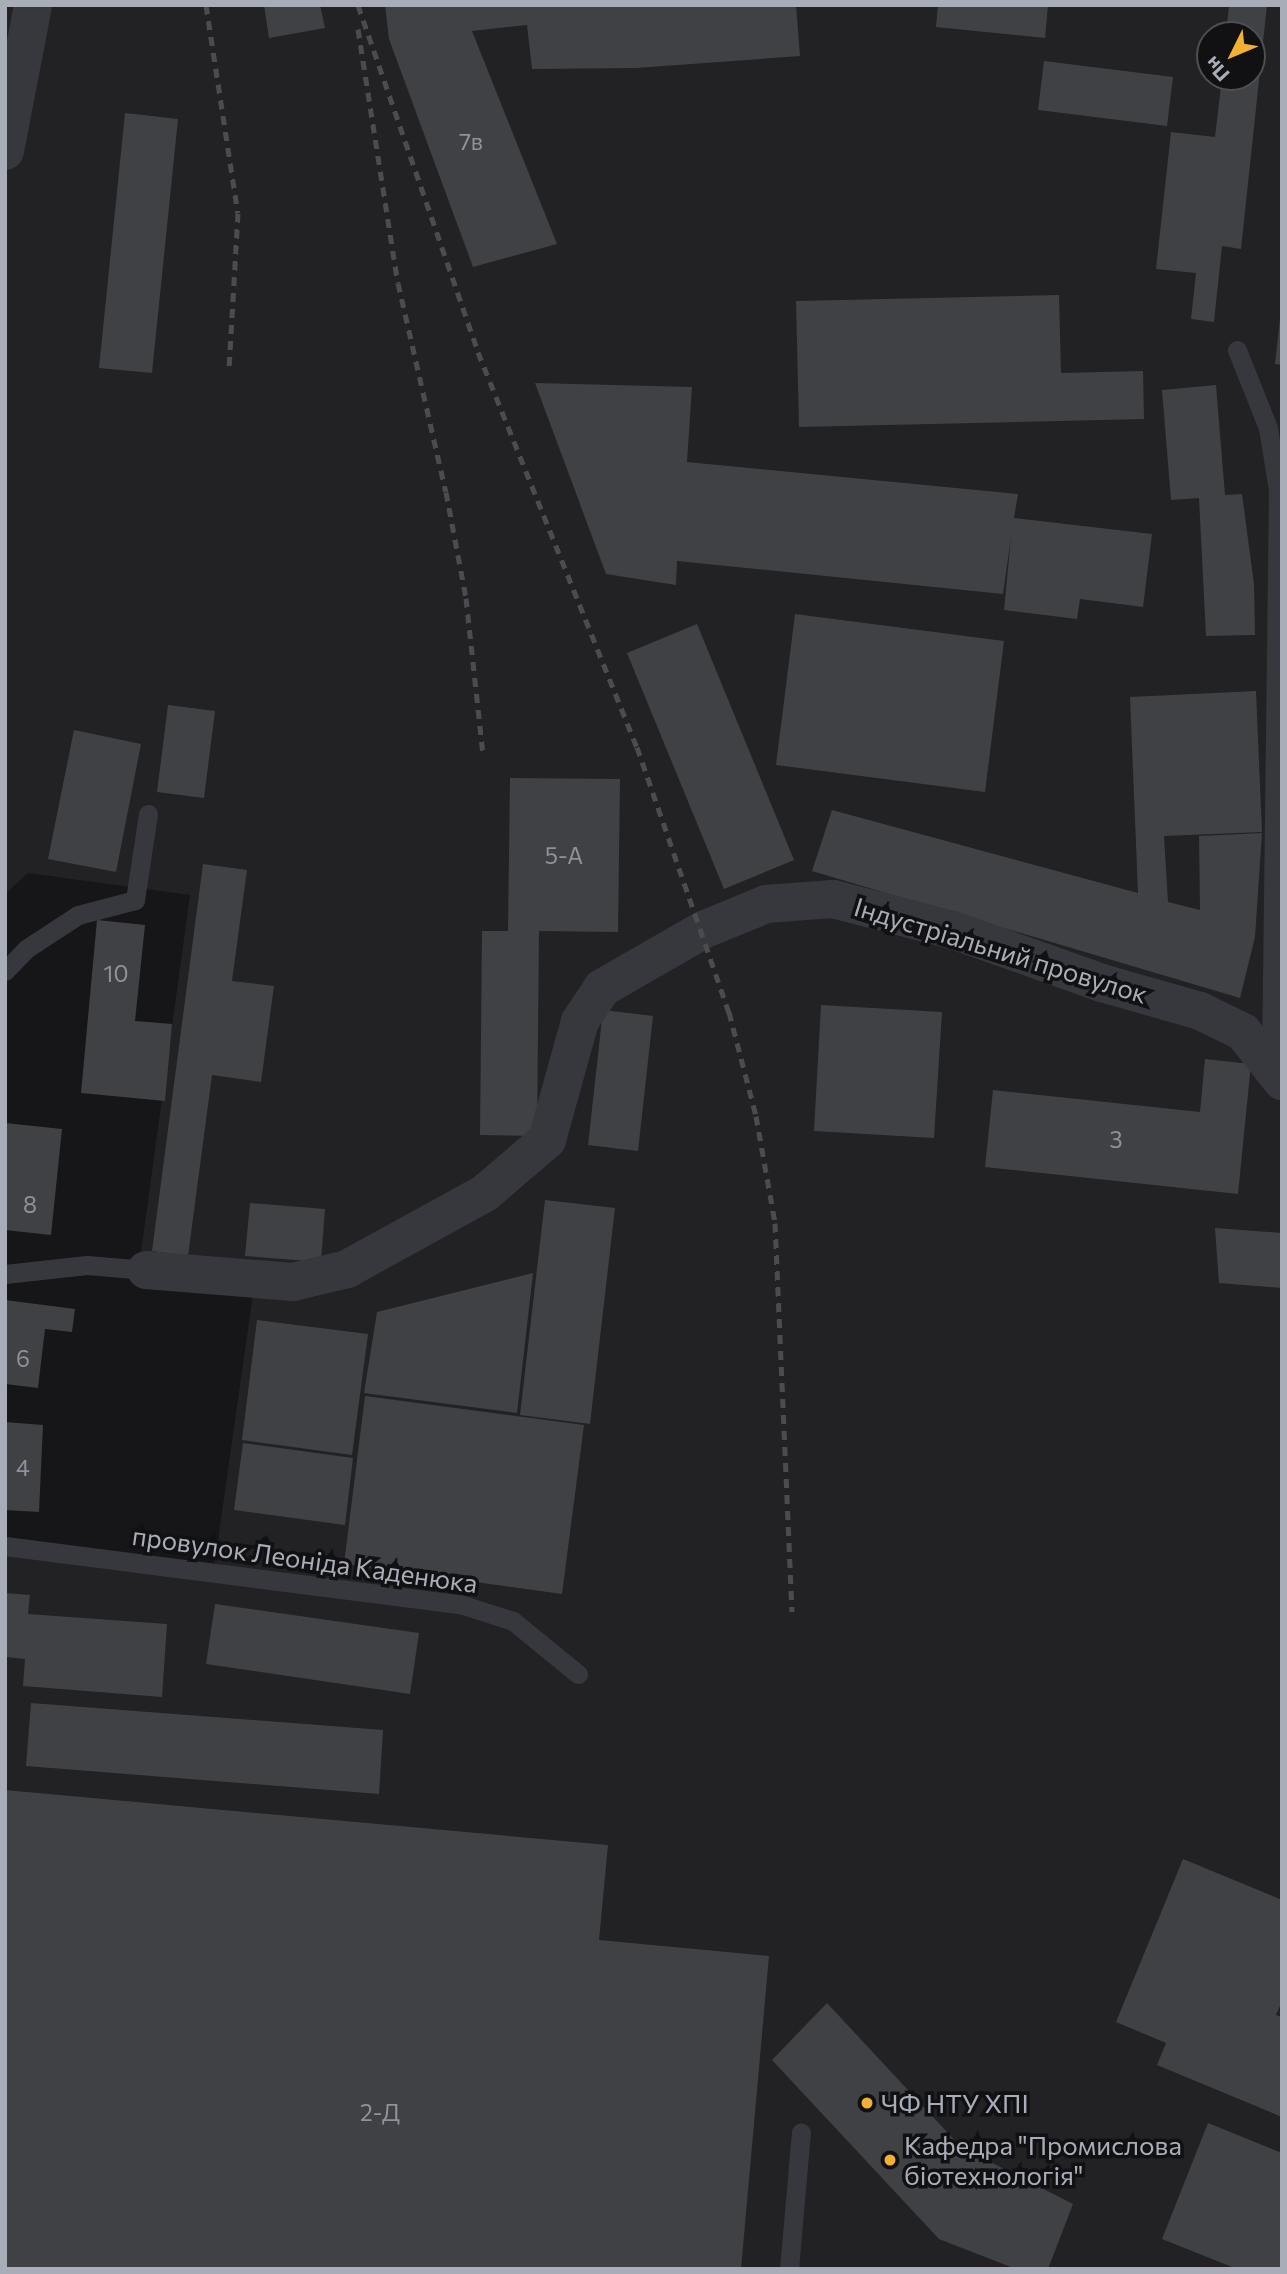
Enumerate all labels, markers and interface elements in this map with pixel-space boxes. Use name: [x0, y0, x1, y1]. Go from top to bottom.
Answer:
north arrow: [1196, 21, 1266, 91]
text: Пн: [1200, 52, 1234, 86]
house number: 7в: [459, 127, 483, 155]
house number: 5-А: [545, 841, 583, 869]
street label: Індустріальний провулок: [851, 891, 1151, 1009]
house number: 10: [104, 959, 128, 987]
house number: 3: [1109, 1125, 1123, 1153]
house number: 8: [23, 1190, 37, 1218]
house number: 6: [16, 1344, 30, 1372]
house number: 4: [16, 1453, 30, 1481]
street label: провулок Леоніда Каденюка: [130, 1519, 480, 1599]
place label: ЧФ НТУ ХПІ: [881, 2087, 1029, 2119]
marker: ЧФ НТУ ХПІ: [859, 2095, 875, 2111]
house number: 2-Д: [360, 2098, 400, 2126]
place label: Кафедра "Промислова біотехнологія": [904, 2129, 1182, 2190]
marker: Кафедра "Промислова біотехнологія": [882, 2152, 898, 2168]

